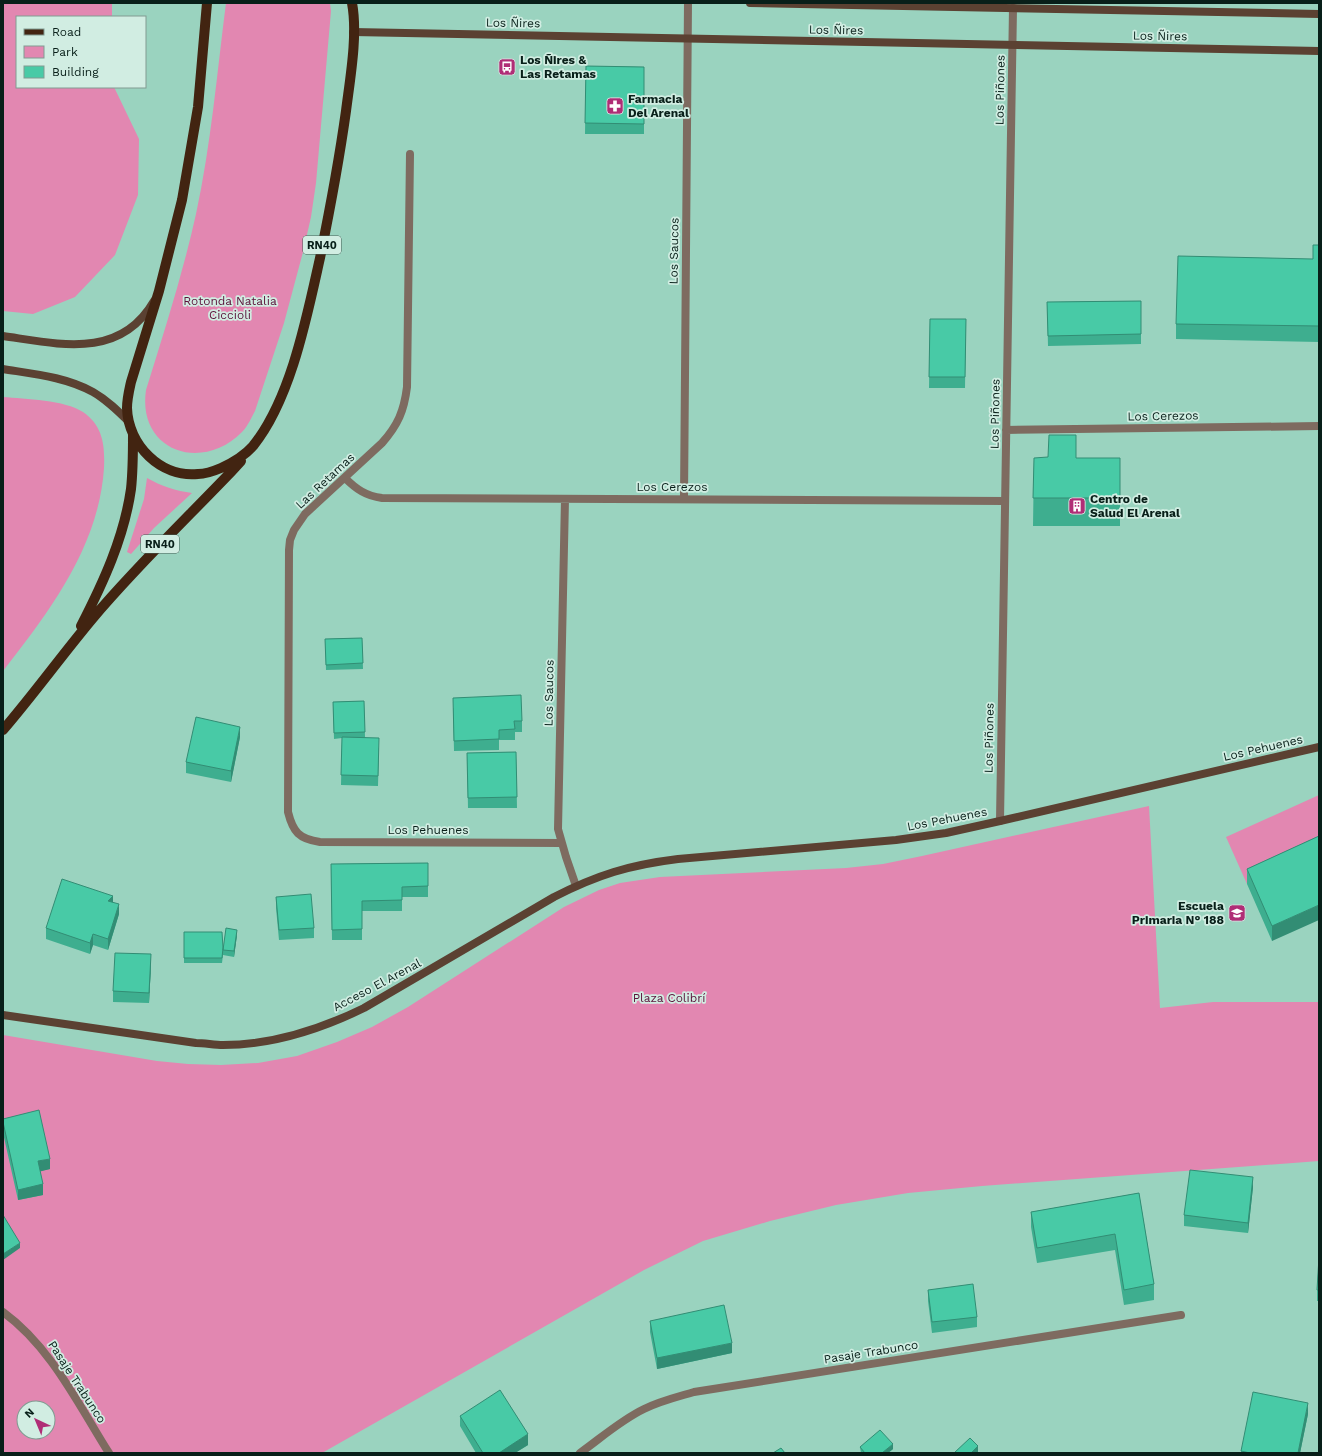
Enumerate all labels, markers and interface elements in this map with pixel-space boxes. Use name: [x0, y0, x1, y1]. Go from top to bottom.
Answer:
legend: [16, 16, 146, 88]
street label: Los Ñires: [486, 16, 540, 30]
street label: Los Ñires: [809, 23, 863, 37]
text: Road: [52, 25, 81, 39]
street label: Los Ñires: [1133, 29, 1187, 43]
text: Park: [52, 45, 78, 59]
place label: Los Ñires & Las Retamas: [520, 53, 597, 81]
street label: Los Piñones: [992, 55, 1008, 125]
bus stop icon: Los Ñires & Las Retamas: [497, 57, 517, 77]
text: Building: [52, 65, 99, 79]
place label: Farmacia Del Arenal: [628, 92, 689, 120]
pharmacy icon: Farmacia Del Arenal: [605, 96, 625, 116]
street label: Los Saucos: [666, 218, 682, 284]
road number: RN40: [303, 236, 341, 254]
park label: Rotonda Natalia Ciccioli: [183, 294, 277, 322]
street label: Los Piñones: [987, 379, 1003, 449]
street label: Los Cerezos: [1127, 408, 1199, 424]
street label: Las Retamas: [293, 450, 357, 512]
street label: Los Cerezos: [636, 480, 708, 494]
place label: Centro de Salud El Arenal: [1090, 492, 1180, 520]
building icon: Centro de Salud El Arenal: [1067, 496, 1087, 516]
road number: RN40: [141, 535, 179, 553]
street label: Los Saucos: [541, 660, 557, 726]
street label: Los Piñones: [981, 703, 997, 773]
street label: Los Pehuenes: [1222, 732, 1304, 764]
street label: Los Pehuenes: [906, 804, 988, 834]
street label: Los Pehuenes: [387, 823, 469, 837]
place label: Escuela Primaria N° 188: [1132, 899, 1224, 927]
school or university icon: Escuela Primaria N° 188: [1227, 903, 1247, 923]
street label: Acceso El Arenal: [331, 956, 424, 1014]
park label: Plaza Colibrí: [633, 991, 705, 1005]
street label: Pasaje Trabunco: [45, 1338, 109, 1426]
street label: Pasaje Trabunco: [823, 1338, 919, 1366]
north arrow: [16, 1400, 56, 1440]
text: N: [22, 1406, 37, 1421]

